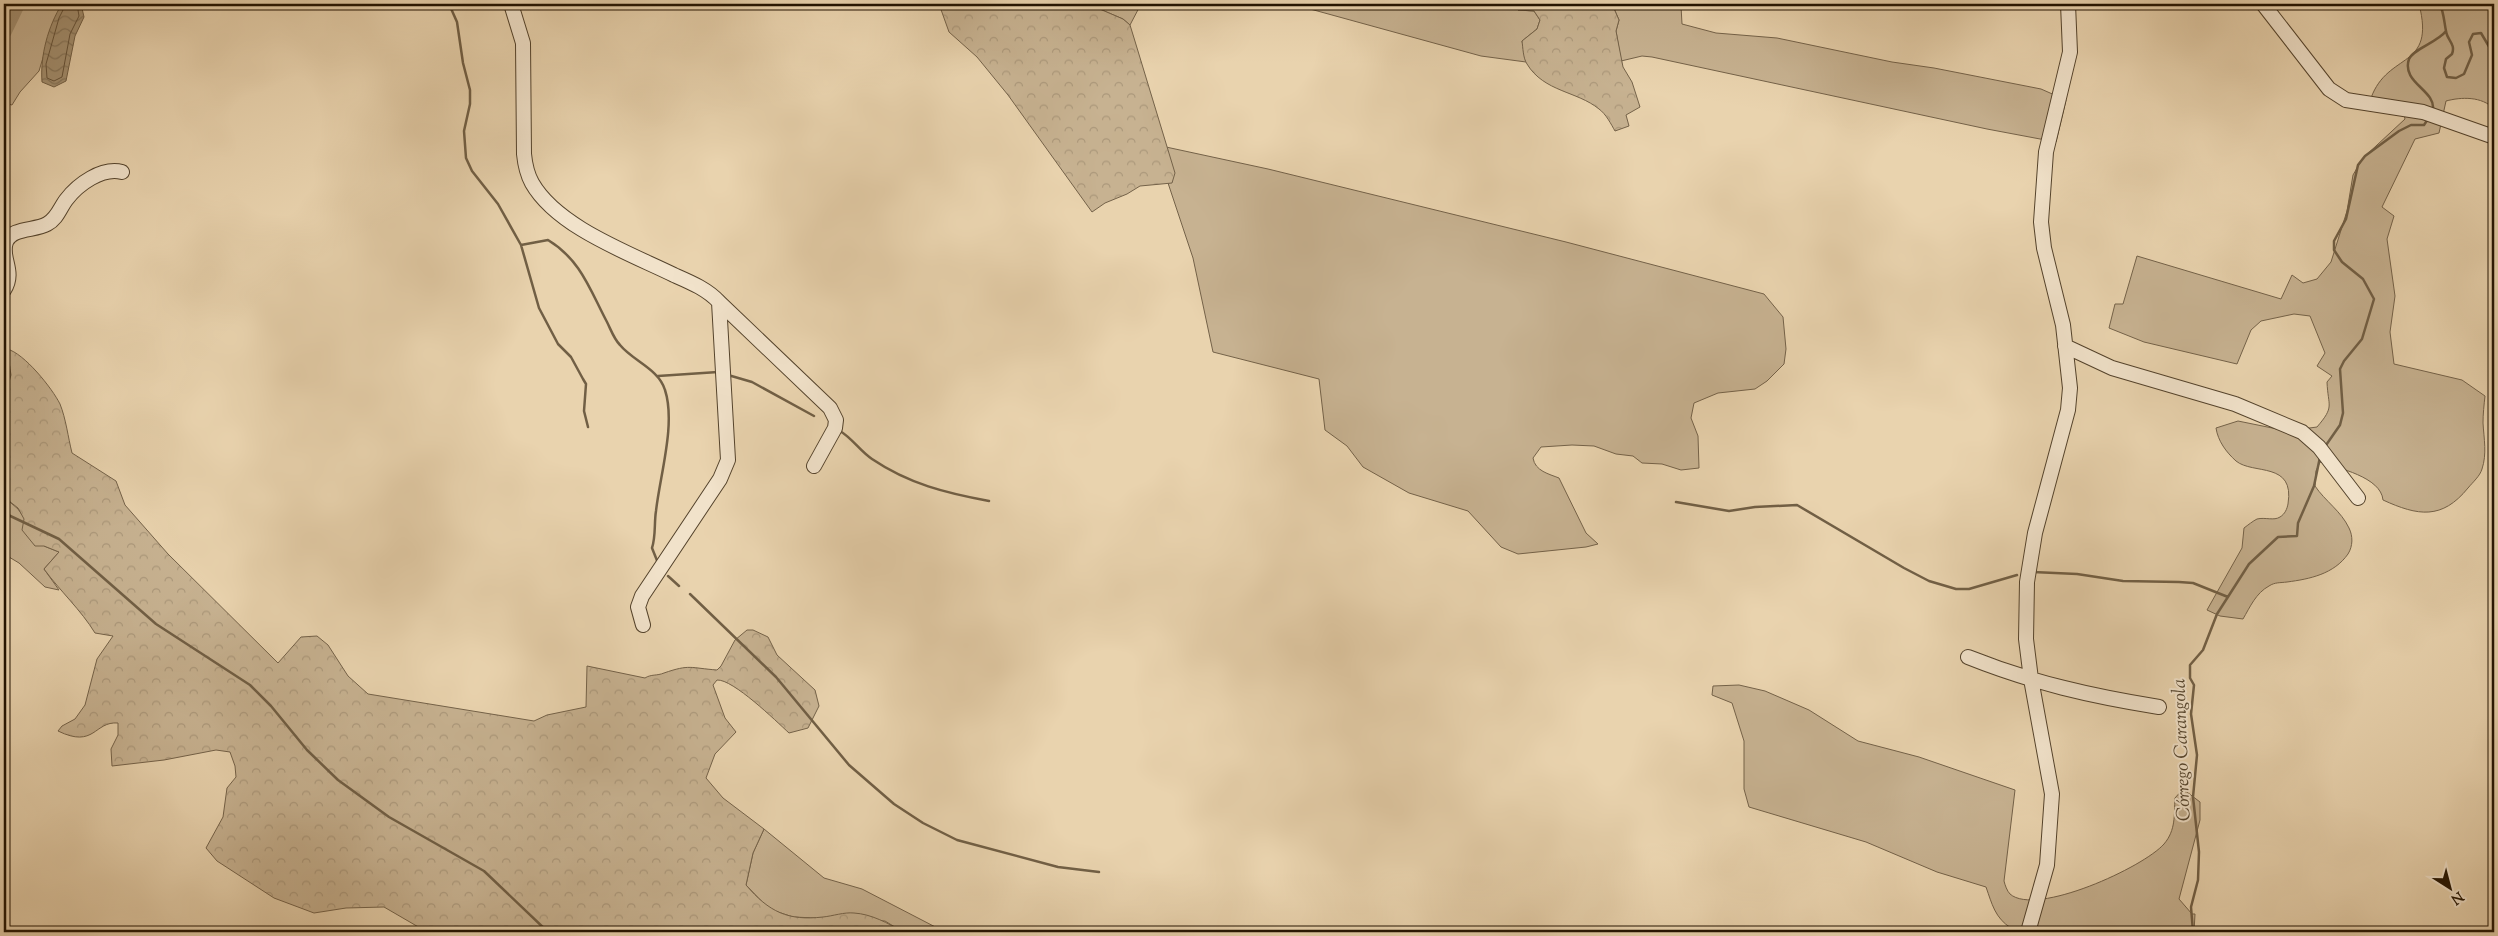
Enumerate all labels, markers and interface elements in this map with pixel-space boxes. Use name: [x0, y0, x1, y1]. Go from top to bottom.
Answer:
water label: Córrego Carangola: [2167, 678, 2198, 822]
north arrow: [2426, 864, 2476, 914]
text: N: [2446, 886, 2467, 908]

